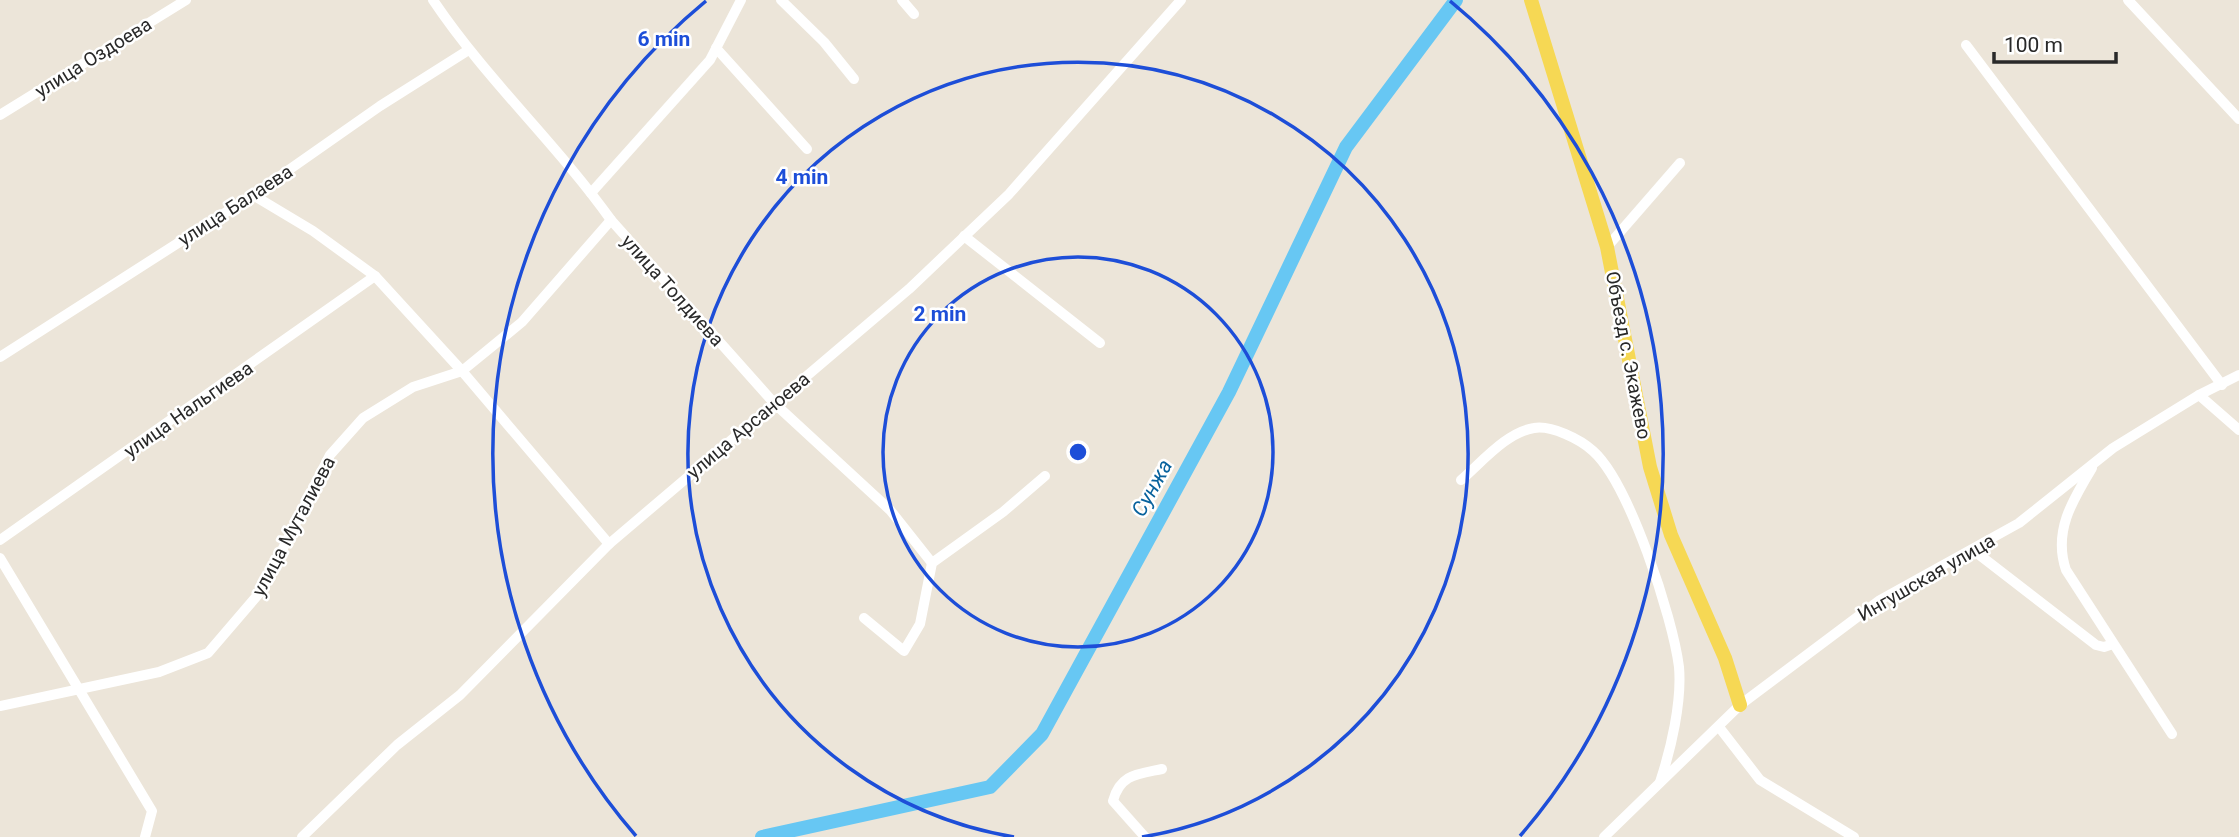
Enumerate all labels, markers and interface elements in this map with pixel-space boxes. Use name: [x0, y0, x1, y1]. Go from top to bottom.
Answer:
street label: улица Оздоева: [31, 12, 156, 102]
scale bar: [1994, 21, 2116, 65]
text: 6 min: [638, 27, 690, 51]
text: 100 m: [2004, 33, 2063, 57]
street label: улица Балаева: [174, 160, 297, 251]
text: 4 min: [776, 165, 828, 189]
street label: улица Толдиева: [616, 230, 729, 351]
street label: Объезд с. Экажево: [1601, 269, 1656, 441]
text: 2 min: [914, 302, 966, 326]
street label: улица Нальгиева: [119, 356, 257, 463]
street label: улица Арсаноева: [682, 367, 814, 483]
centre of rings: [1066, 440, 1090, 464]
street label: улица Муталиева: [247, 452, 340, 600]
water label: Сунжа: [1127, 455, 1177, 521]
street label: Ингушская улица: [1854, 529, 1999, 626]

